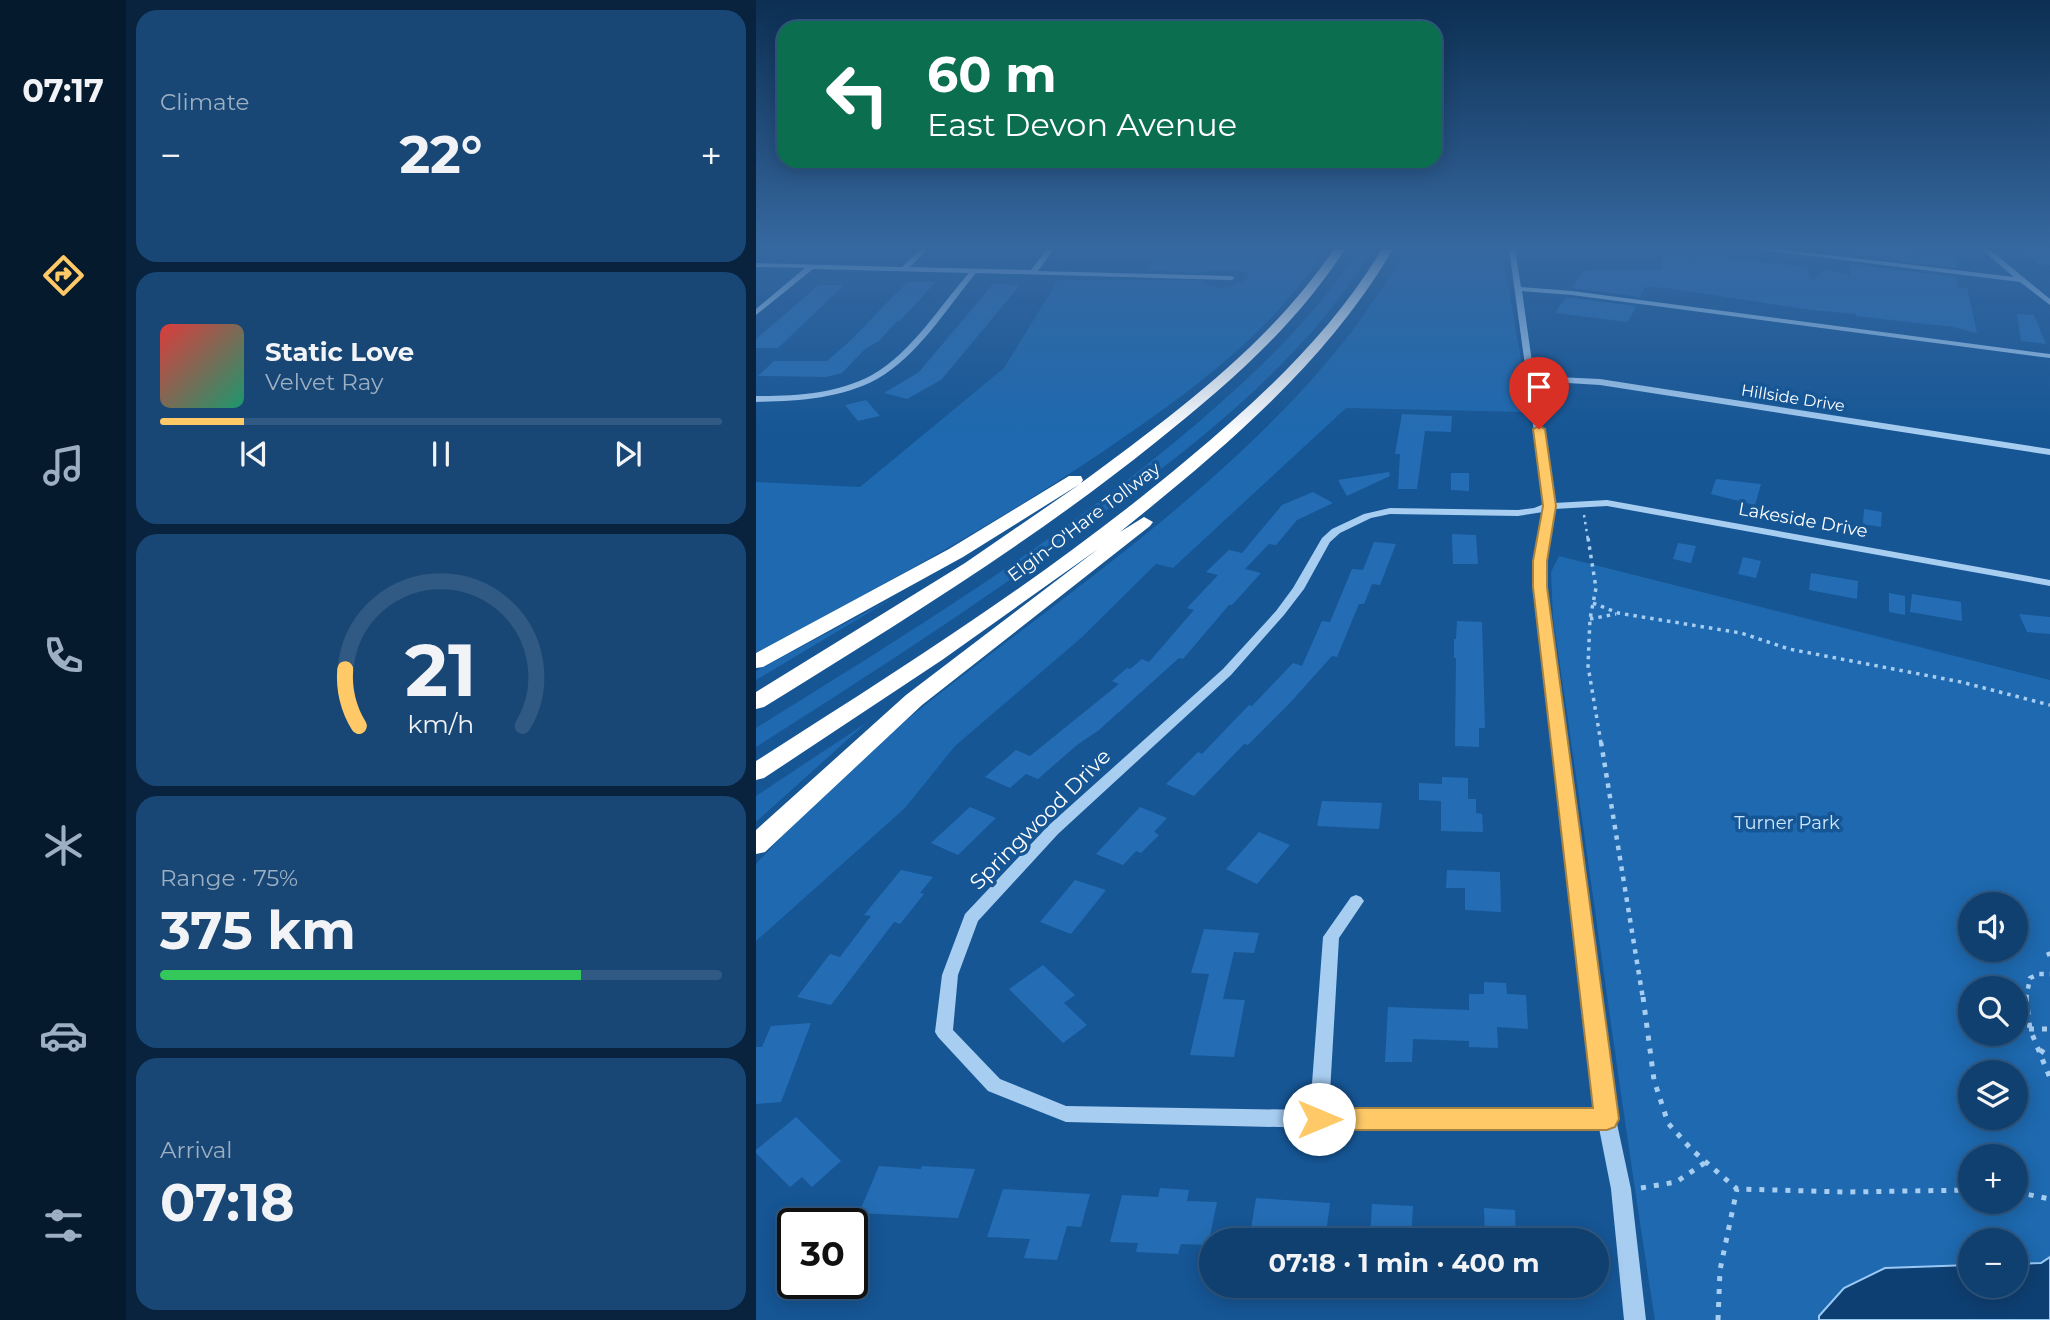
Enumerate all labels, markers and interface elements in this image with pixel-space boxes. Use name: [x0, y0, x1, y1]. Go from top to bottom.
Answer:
text: 60 m: [927, 45, 1057, 104]
icon: left: [812, 49, 903, 140]
text: 07:17: [22, 71, 104, 110]
text: Climate: [160, 88, 249, 116]
text: East Devon Avenue: [927, 105, 1237, 144]
text: 22°: [399, 123, 483, 186]
text: −: [160, 132, 182, 179]
text: +: [700, 132, 722, 179]
icon: directions: [39, 251, 88, 300]
text: Static Love: [265, 336, 414, 368]
pin: [1509, 357, 1569, 429]
text: Velvet Ray: [265, 368, 383, 396]
icon: arrive: [1520, 368, 1558, 406]
street label: Hillside Drive: [1740, 380, 1846, 416]
icon: previous: [235, 435, 273, 473]
icon: pause: [422, 435, 460, 473]
icon: next: [609, 435, 647, 473]
icon: music: [39, 441, 88, 490]
street label: Elgin-O'Hare Tollway: [1003, 457, 1165, 587]
street label: Lakeside Drive: [1737, 498, 1870, 542]
text: 21: [405, 626, 477, 714]
icon: phone: [39, 631, 88, 680]
text: km/h: [408, 709, 474, 739]
street label: Springwood Drive: [964, 743, 1116, 895]
park label: Turner Park: [1734, 812, 1840, 834]
icon: climate: [39, 821, 88, 870]
text: Range · 75%: [160, 864, 298, 892]
map controls: [1958, 892, 2028, 1298]
button: sound: [1958, 892, 2028, 962]
text: 375 km: [160, 899, 356, 962]
button: search: [1958, 976, 2028, 1046]
icon: car: [39, 1011, 88, 1060]
button: layers: [1958, 1060, 2028, 1130]
position arrow: [1282, 1082, 1356, 1156]
text: Arrival: [160, 1136, 233, 1164]
button: +: [1958, 1144, 2028, 1214]
text: 07:18: [160, 1171, 295, 1234]
icon: filters: [39, 1201, 88, 1250]
speed limit sign: 30: [777, 1208, 868, 1299]
button: −: [1958, 1228, 2028, 1298]
text: 07:18 · 1 min · 400 m: [1269, 1247, 1539, 1279]

